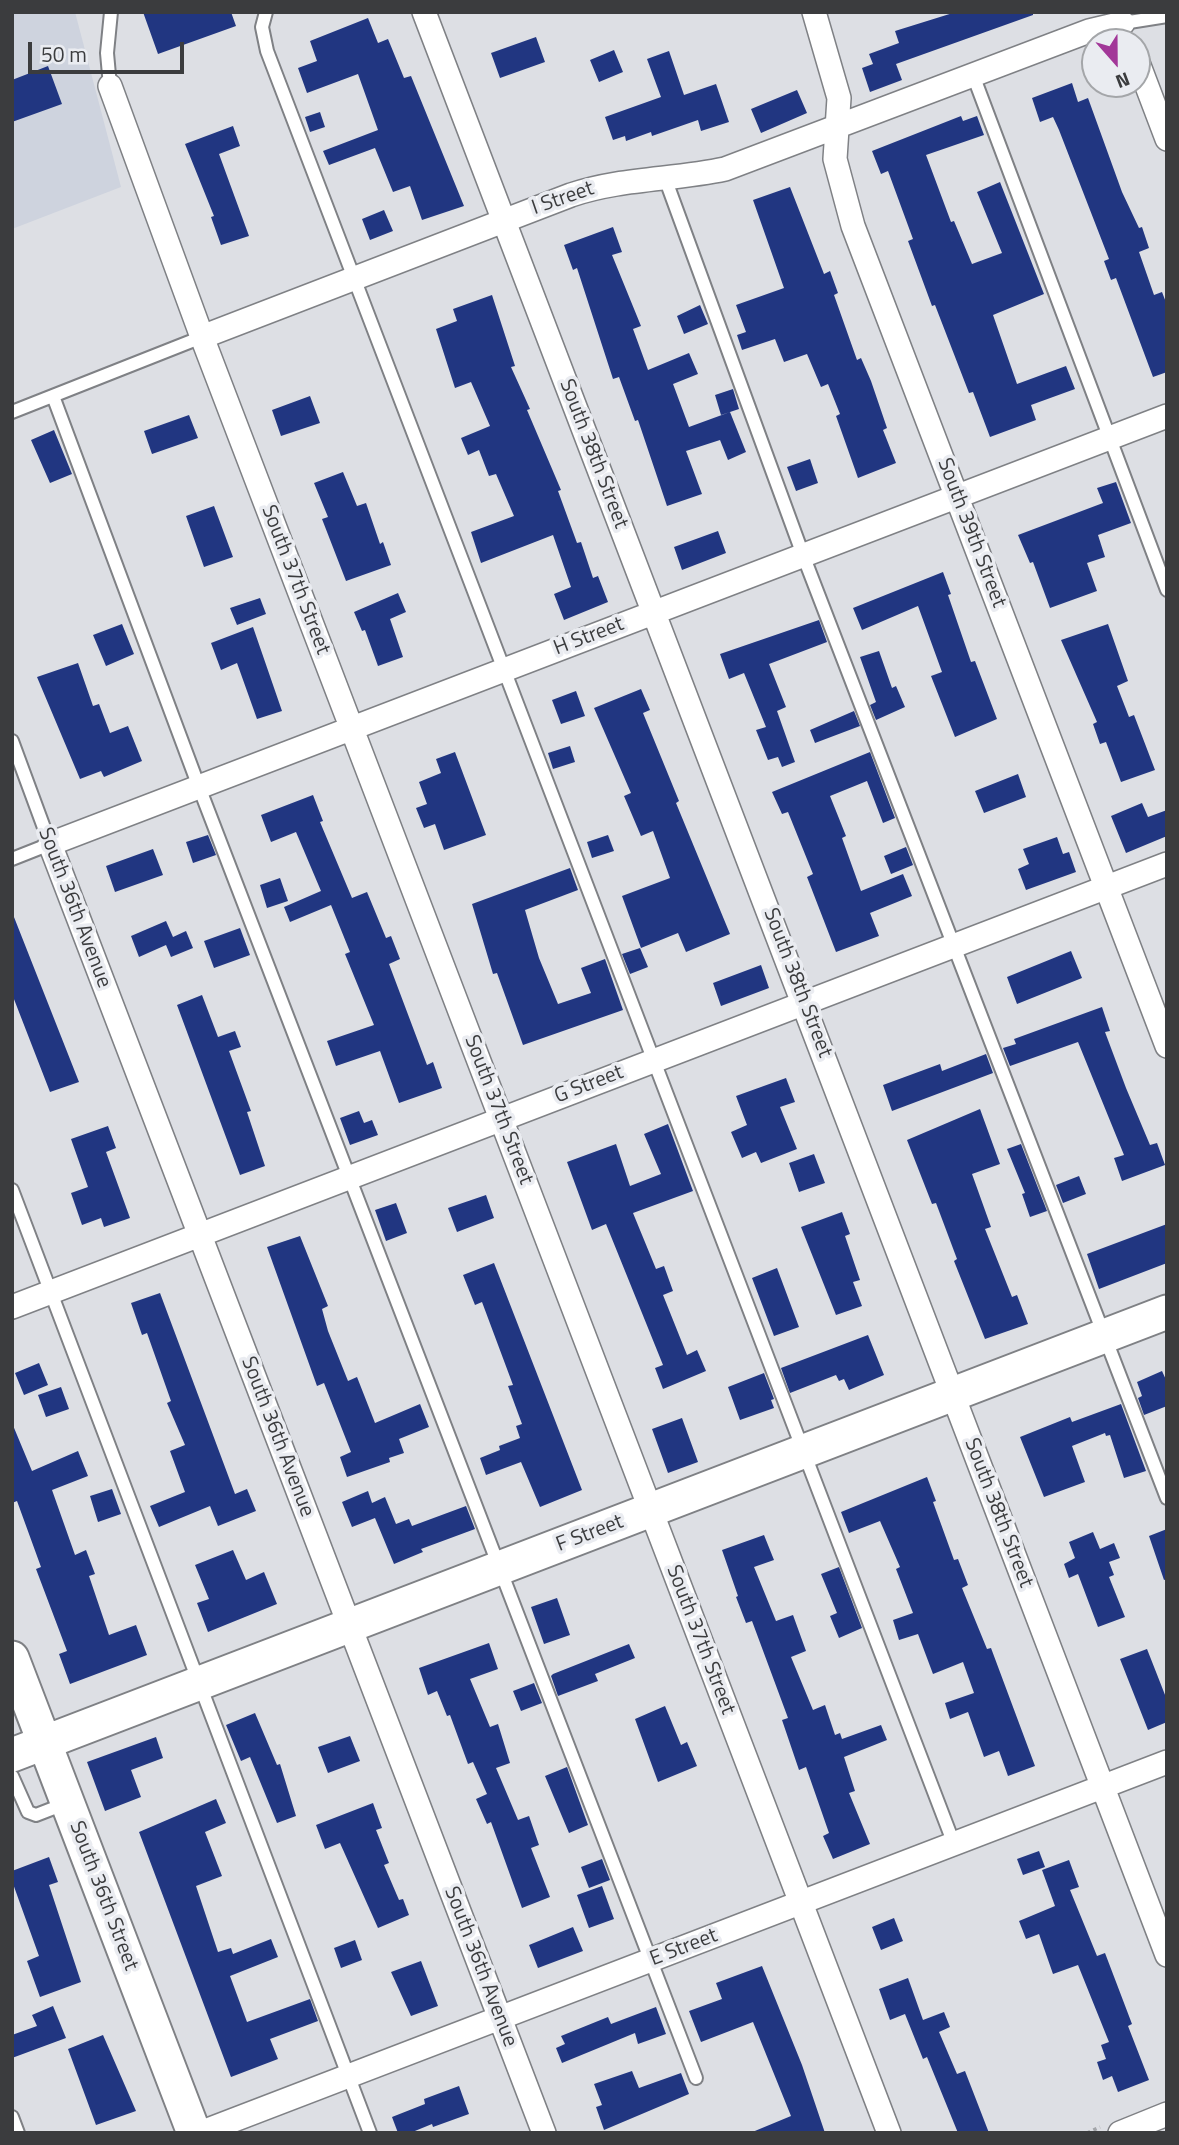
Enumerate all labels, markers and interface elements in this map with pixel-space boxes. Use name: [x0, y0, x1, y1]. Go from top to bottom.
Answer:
scale bar: [32, 28, 187, 72]
north arrow: [1081, 28, 1151, 98]
text: 50 m: [41, 38, 87, 70]
text: N: [1112, 65, 1134, 97]
street label: I Street: [529, 177, 597, 221]
street label: South 38th Street: [553, 376, 633, 532]
street label: South 39th Street: [931, 455, 1011, 611]
street label: South 37th Street: [255, 502, 335, 658]
street label: H Street: [550, 612, 628, 662]
street label: South 36th Avenue: [32, 824, 116, 992]
street label: South 38th Street: [757, 905, 837, 1061]
street label: South 37th Street: [458, 1032, 538, 1188]
street label: G Street: [551, 1060, 627, 1110]
street label: South 36th Avenue: [235, 1353, 319, 1521]
street label: South 38th Street: [958, 1435, 1038, 1591]
street label: F Street: [553, 1510, 627, 1558]
street label: South 37th Street: [660, 1562, 740, 1718]
street label: South 36th Street: [63, 1818, 143, 1974]
street label: South 36th Avenue: [438, 1883, 522, 2051]
street label: E Street: [647, 1924, 721, 1972]

